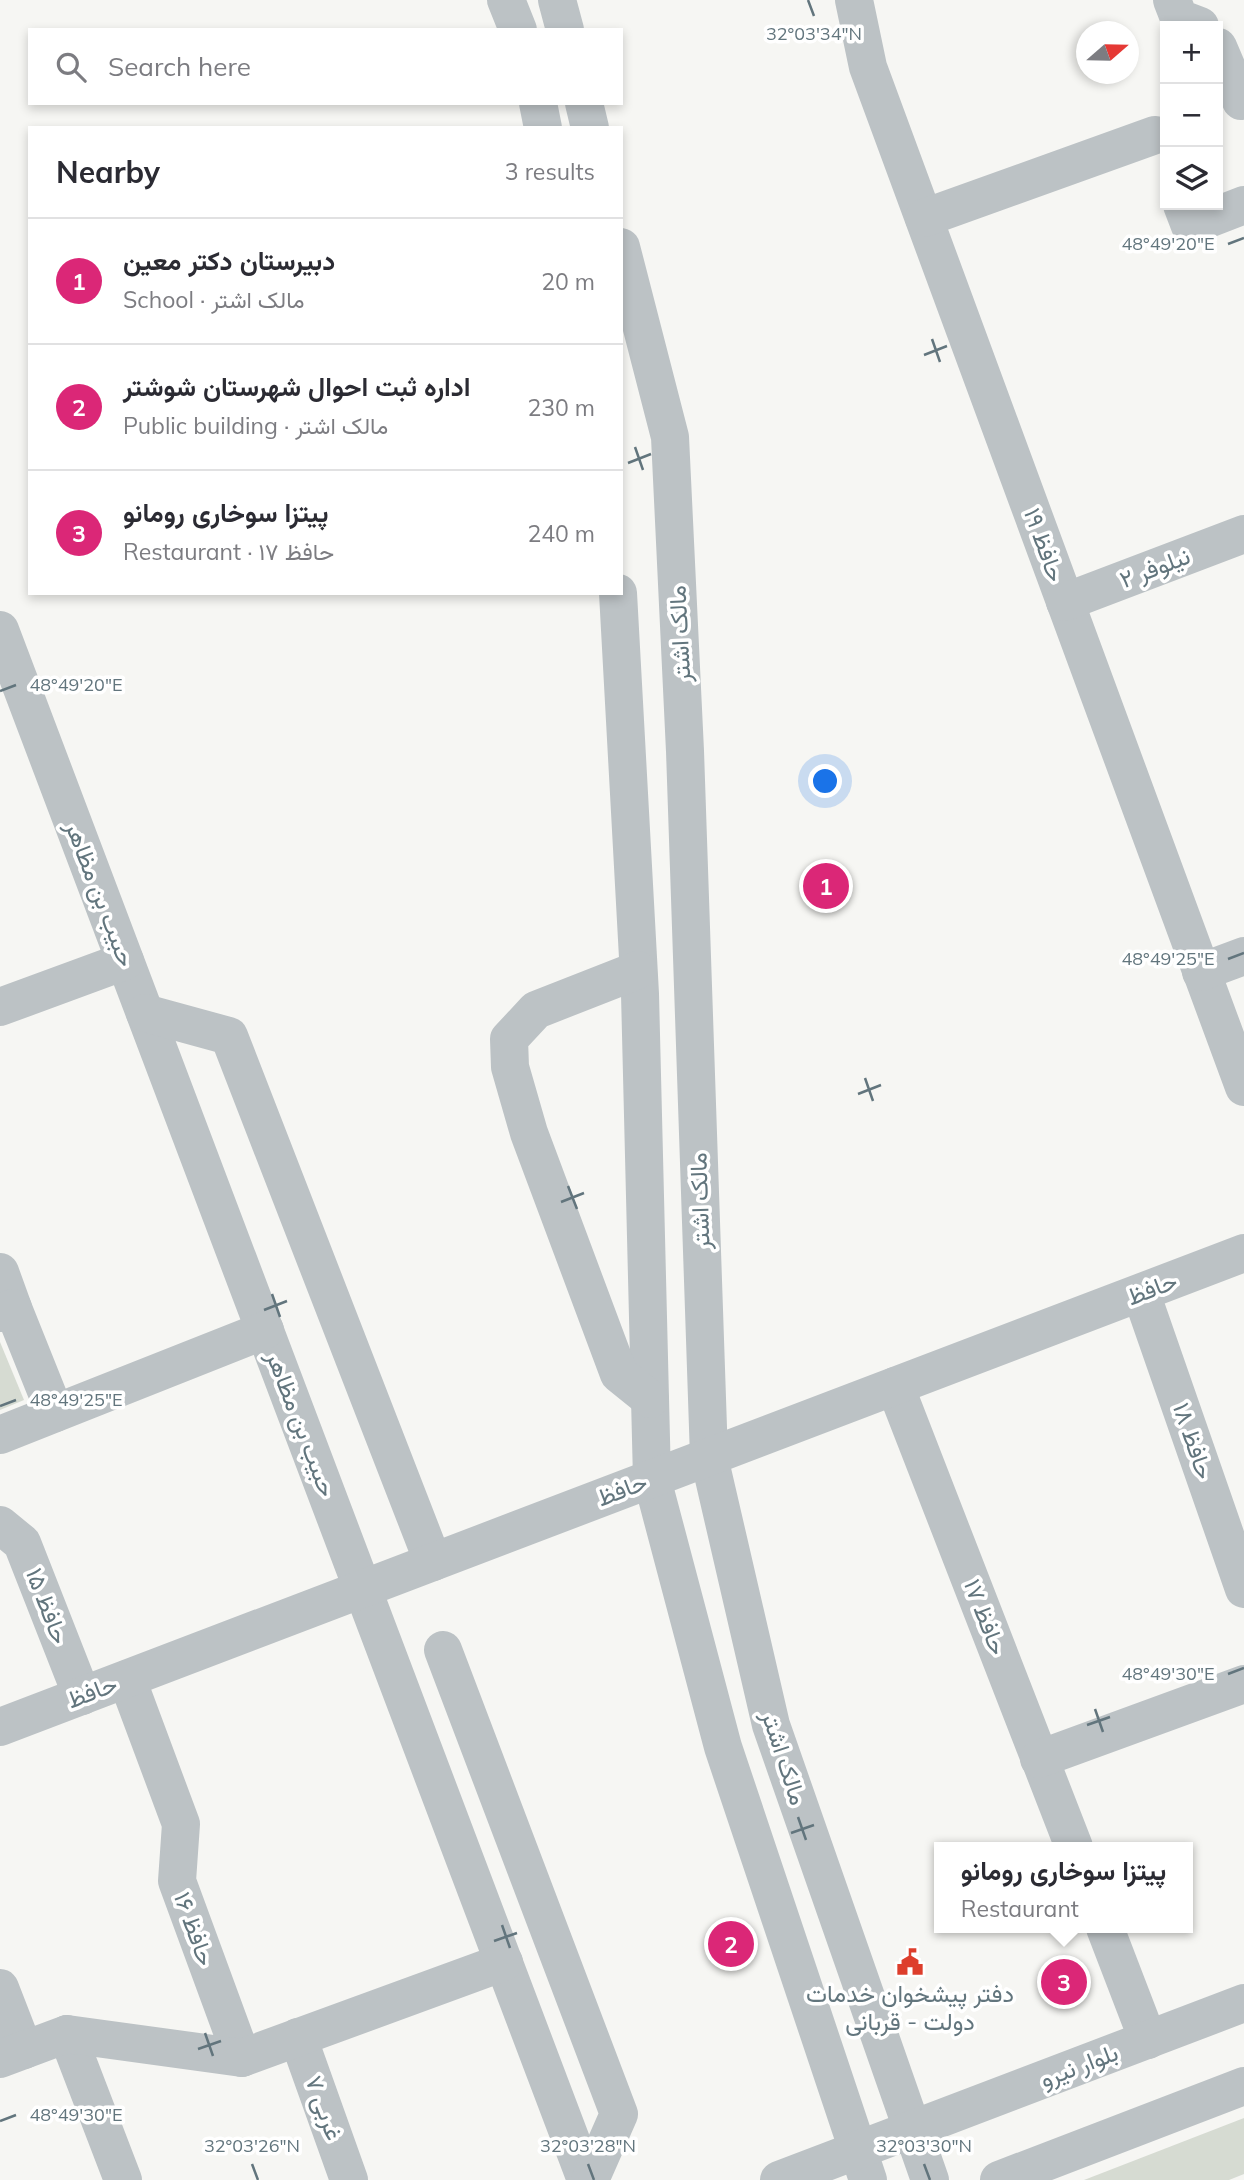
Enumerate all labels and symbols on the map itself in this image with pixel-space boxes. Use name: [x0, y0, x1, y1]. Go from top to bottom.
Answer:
north arrow: [1076, 21, 1139, 84]
text: 32°03'34"N: [766, 22, 862, 45]
text: 48°49'20"E: [1121, 232, 1215, 255]
street label: حافظ ۱۹: [1018, 504, 1072, 586]
street label: نیلوفر ۲: [1115, 540, 1194, 595]
street label: مالک اشتر: [661, 585, 698, 684]
text: 48°49'20"E: [29, 673, 123, 696]
your location: [808, 764, 842, 798]
street label: حبیب بن مظاهر: [58, 816, 142, 971]
pin: 1: [803, 860, 849, 912]
text: 48°49'25"E: [1121, 947, 1215, 970]
street label: مالک اشتر: [682, 1152, 717, 1251]
street label: حافظ: [1122, 1265, 1181, 1311]
street label: حبیب بن مظاهر: [259, 1346, 343, 1501]
text: 48°49'25"E: [29, 1388, 123, 1411]
street label: حافظ ۱۸: [1167, 1398, 1221, 1483]
street label: حافظ: [592, 1466, 651, 1512]
street label: حافظ ۱۵: [20, 1563, 76, 1648]
street label: حافظ ۱۷: [958, 1574, 1014, 1659]
text: 48°49'30"E: [1121, 1662, 1215, 1685]
street label: حافظ: [62, 1668, 121, 1714]
street label: مالک اشتر: [754, 1706, 814, 1809]
street label: حافظ ۱۶: [168, 1888, 222, 1970]
pin: 2: [708, 1918, 754, 1970]
public building icon: دفتر پیشخوان خدمات دولت - قربانی: [895, 1947, 925, 1977]
pin: 3: [1041, 1956, 1087, 2008]
place label: دفتر پیشخوان خدمات دولت - قربانی: [806, 1978, 1014, 2037]
street label: بلوار نیرو: [1035, 2036, 1122, 2095]
street label: ۷ غربی: [299, 2071, 350, 2144]
text: 48°49'30"E: [29, 2103, 123, 2126]
text: 32°03'26"N: [204, 2134, 300, 2157]
text: 32°03'28"N: [540, 2134, 636, 2157]
text: 32°03'30"N: [876, 2134, 972, 2157]

